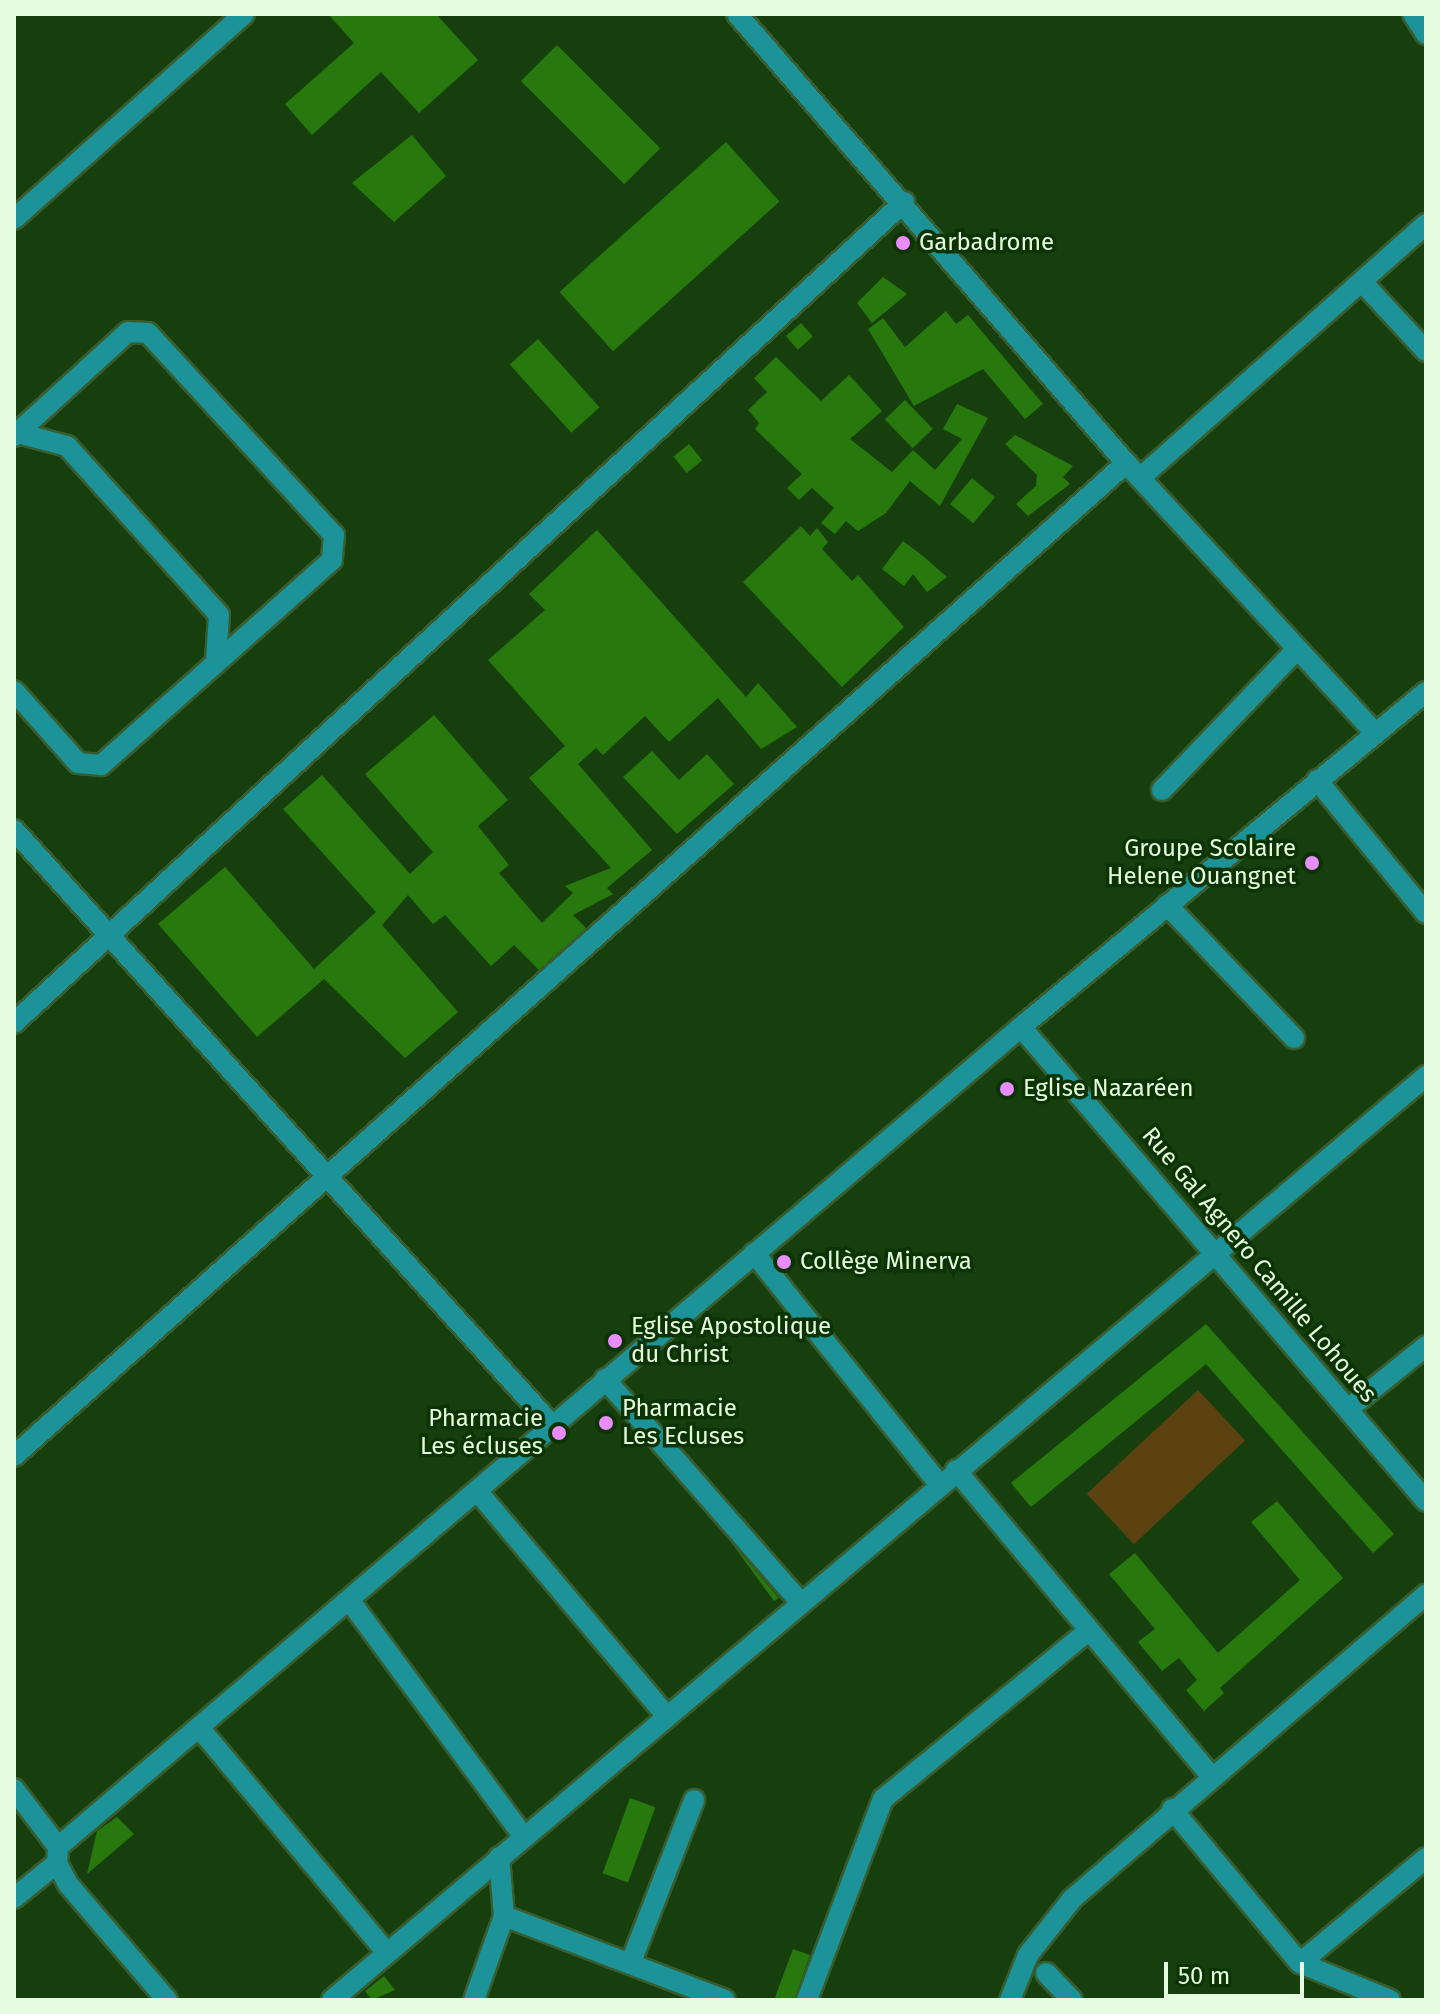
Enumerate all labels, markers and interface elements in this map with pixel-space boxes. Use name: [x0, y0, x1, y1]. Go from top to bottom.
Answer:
place label: Garbadrome: [919, 229, 1054, 257]
marker: Garbadrome: [894, 234, 912, 252]
place label: Groupe Scolaire Helene Ouangnet: [1107, 835, 1296, 891]
marker: Groupe Scolaire Helene Ouangnet: [1303, 854, 1321, 872]
place label: Eglise Nazaréen: [1023, 1075, 1194, 1103]
marker: Eglise Nazaréen: [998, 1080, 1016, 1098]
street label: Rue Gal Agnero Camille Lohoues: [1135, 1122, 1383, 1408]
place label: Collège Minerva: [800, 1248, 972, 1276]
marker: Collège Minerva: [775, 1253, 793, 1271]
place label: Eglise Apostolique du Christ: [631, 1313, 831, 1369]
marker: Eglise Apostolique du Christ: [606, 1332, 624, 1350]
place label: Pharmacie Les Ecluses: [622, 1395, 744, 1451]
place label: Pharmacie Les écluses: [420, 1405, 543, 1461]
marker: Pharmacie Les Ecluses: [597, 1414, 615, 1432]
marker: Pharmacie Les écluses: [550, 1424, 568, 1442]
scale bar: [1168, 1946, 1308, 1996]
text: 50 m: [1178, 1962, 1230, 1990]

